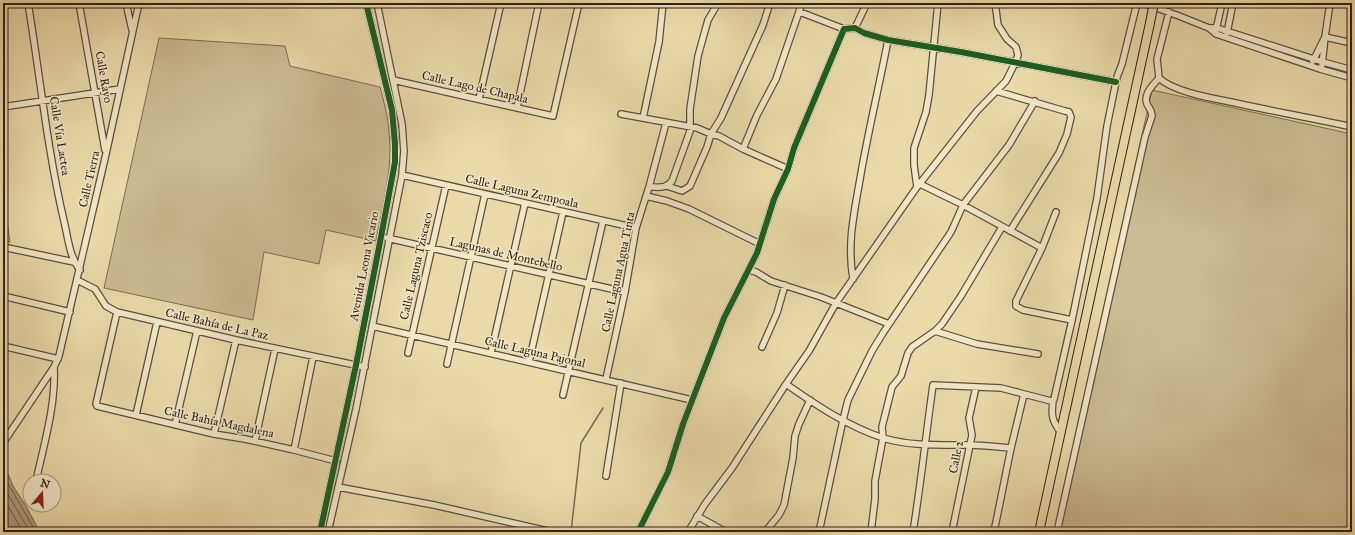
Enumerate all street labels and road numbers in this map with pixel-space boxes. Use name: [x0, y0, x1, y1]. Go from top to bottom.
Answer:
street label: Calle Rayo: [93, 50, 115, 104]
street label: Calle Lago de Chapala: [420, 68, 530, 107]
street label: Calle Vía Lactea: [47, 96, 73, 177]
street label: Calle Tierra: [76, 148, 103, 209]
street label: Calle Laguna Zempoala: [464, 171, 581, 212]
street label: Avenida Leona Vicario: [346, 210, 381, 323]
street label: Calle Laguna Agua Tinta: [598, 210, 639, 334]
street label: Calle Laguna Tziscaco: [397, 211, 436, 321]
street label: Lagunas de Montebello: [448, 234, 564, 275]
street label: Calle Bahía de La Paz: [164, 305, 270, 343]
street label: Calle Laguna Pajonal: [483, 334, 588, 372]
street label: Calle Bahía Magdalena: [163, 404, 276, 442]
street label: Calle 2: [946, 439, 966, 475]

